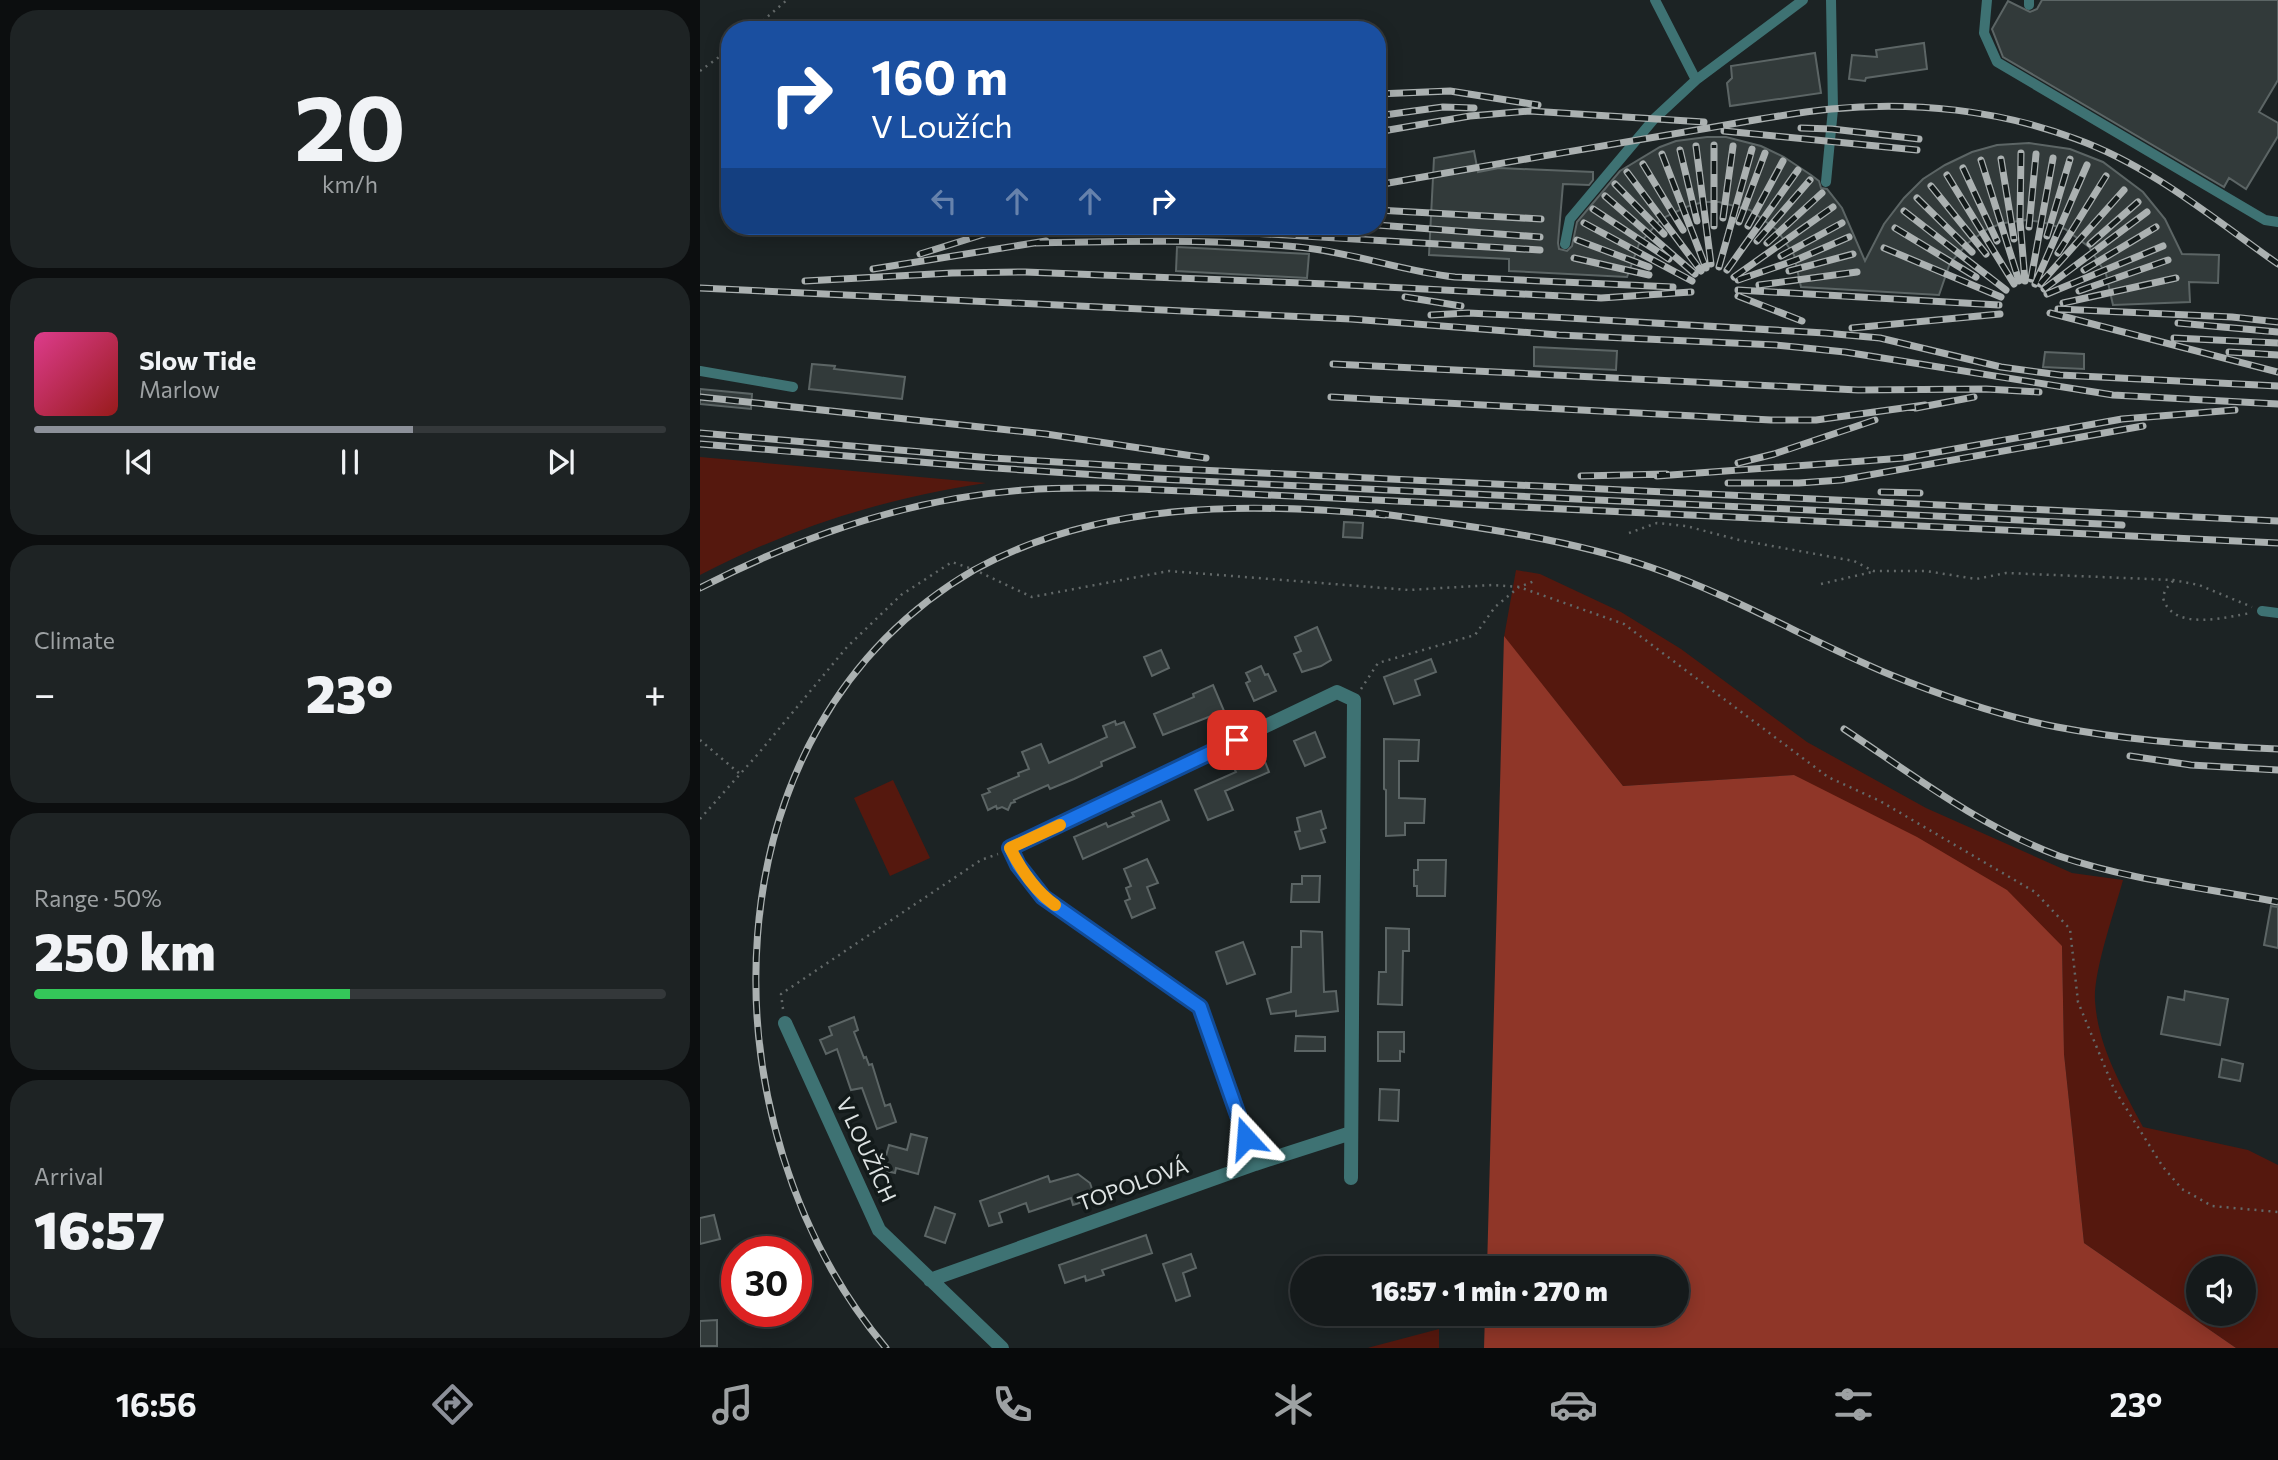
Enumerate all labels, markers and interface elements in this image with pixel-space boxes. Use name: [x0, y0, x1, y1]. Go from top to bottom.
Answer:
text: 160 m: [871, 45, 1008, 105]
icon: right: [756, 49, 847, 140]
text: 20: [294, 68, 406, 180]
text: V Loužích: [871, 105, 1013, 145]
text: km/h: [322, 170, 378, 198]
icon: left: [925, 182, 963, 220]
icon: ahead: [998, 182, 1036, 220]
icon: ahead: [1071, 182, 1109, 220]
icon: right: [1144, 182, 1182, 220]
text: Slow Tide: [139, 344, 256, 375]
text: Marlow: [139, 375, 220, 403]
icon: previous: [120, 443, 158, 481]
icon: pause: [331, 443, 369, 481]
icon: next: [542, 443, 580, 481]
text: Climate: [34, 626, 115, 654]
text: 23°: [306, 660, 393, 724]
text: −: [34, 669, 56, 716]
text: +: [644, 669, 666, 716]
pin: [1207, 710, 1267, 770]
icon: arrive: [1218, 721, 1256, 759]
text: Range · 50%: [34, 884, 162, 912]
text: 250 km: [34, 918, 216, 982]
street label: V LOUŽÍCH: [832, 1093, 902, 1206]
position arrow: [1209, 1101, 1283, 1175]
street label: TOPOLOVÁ: [1074, 1152, 1191, 1215]
text: Arrival: [34, 1162, 104, 1190]
text: 16:57: [34, 1196, 165, 1260]
speed limit sign: 30: [721, 1236, 812, 1327]
map controls: [2186, 1256, 2256, 1326]
button: sound: [2186, 1256, 2256, 1326]
text: 16:57 · 1 min · 270 m: [1371, 1275, 1608, 1306]
icon: directions: [428, 1380, 477, 1429]
icon: music: [708, 1380, 757, 1429]
icon: phone: [988, 1380, 1037, 1429]
icon: climate: [1269, 1380, 1318, 1429]
icon: car: [1549, 1380, 1598, 1429]
icon: filters: [1829, 1380, 1878, 1429]
text: 16:56: [116, 1384, 197, 1424]
text: 23°: [2109, 1384, 2162, 1424]

